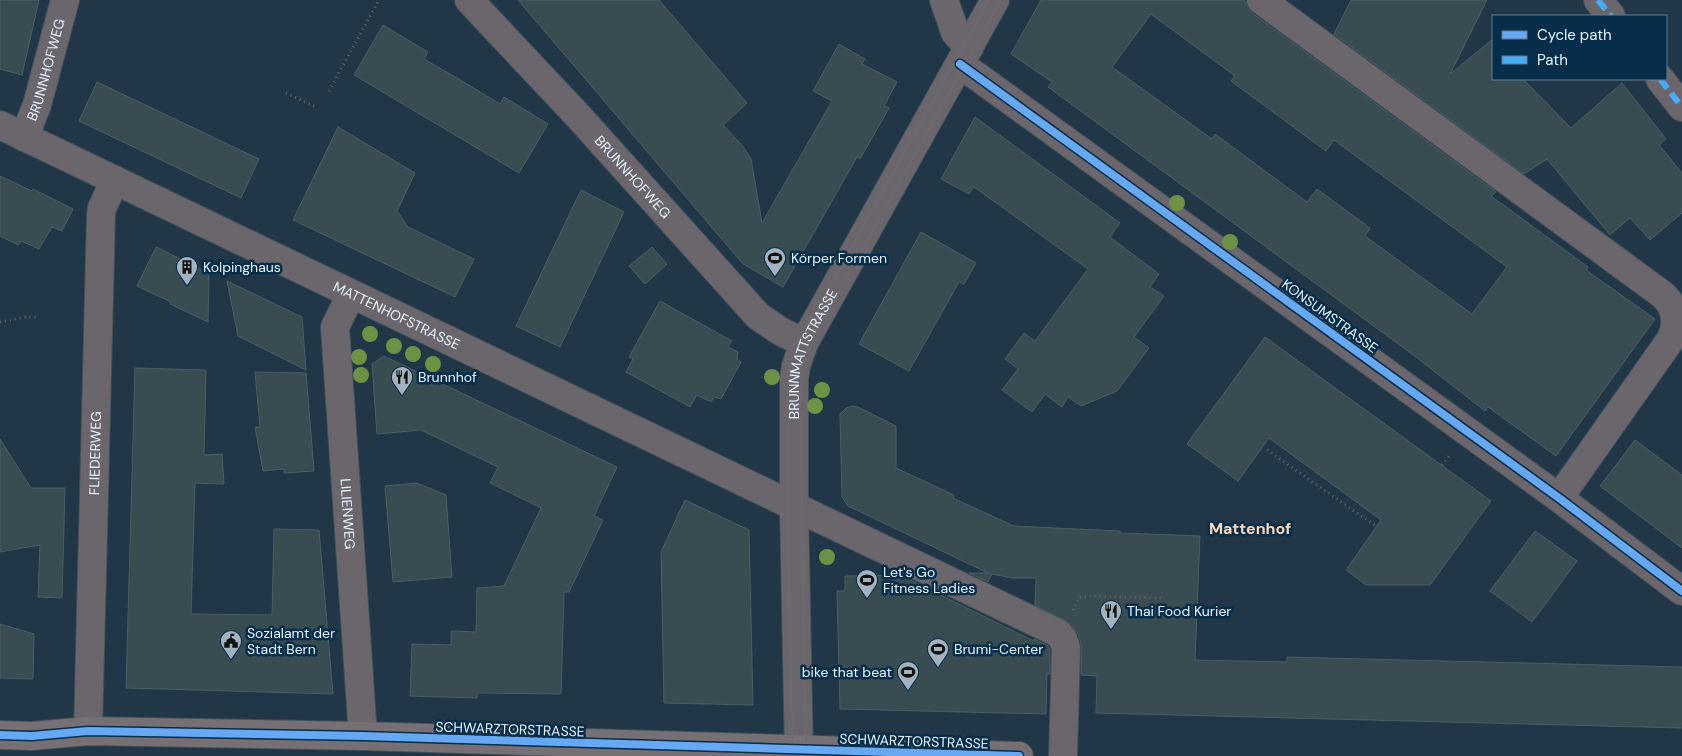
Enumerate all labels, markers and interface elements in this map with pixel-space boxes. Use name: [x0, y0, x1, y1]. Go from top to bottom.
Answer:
legend: [1492, 15, 1667, 80]
street label: BRUNNHOFWEG: [23, 17, 69, 123]
text: Cycle path: [1537, 25, 1612, 45]
text: Path: [1537, 50, 1568, 70]
street label: BRUNNHOFWEG: [591, 132, 675, 222]
sports icon: Körper Formen: [763, 246, 787, 277]
place label: Körper Formen: [791, 249, 887, 267]
building icon: Kolpinghaus: [175, 255, 199, 286]
place label: Kolpinghaus: [203, 258, 281, 276]
street label: KONSUMSTRASSE: [1278, 275, 1382, 357]
street label: MATTENHOFSTRASSE: [330, 277, 463, 354]
street label: BRUNNMATTSTRASSE: [784, 286, 841, 419]
restaurant icon: Brunnhof: [390, 365, 414, 396]
place label: Brunnhof: [418, 368, 477, 386]
street label: FLIEDERWEG: [85, 411, 105, 495]
street label: LILIENWEG: [336, 478, 359, 550]
district label: Mattenhof: [1209, 518, 1291, 539]
place label: Let's Go Fitness Ladies: [883, 563, 975, 597]
sports icon: Let's Go Fitness Ladies: [855, 568, 879, 599]
restaurant icon: Thai Food Kurier: [1099, 599, 1123, 630]
place label: Thai Food Kurier: [1127, 602, 1232, 620]
place label: Sozialamt der Stadt Bern: [247, 624, 335, 658]
public building icon: Sozialamt der Stadt Bern: [219, 629, 243, 660]
sports icon: Brumi-Center: [926, 637, 950, 668]
place label: Brumi-Center: [954, 640, 1044, 658]
sports icon: bike that beat: [896, 660, 920, 691]
place label: bike that beat: [802, 663, 892, 681]
street label: SCHWARZTORSTRASSE: [435, 717, 585, 741]
street label: SCHWARZTORSTRASSE: [839, 729, 989, 753]

